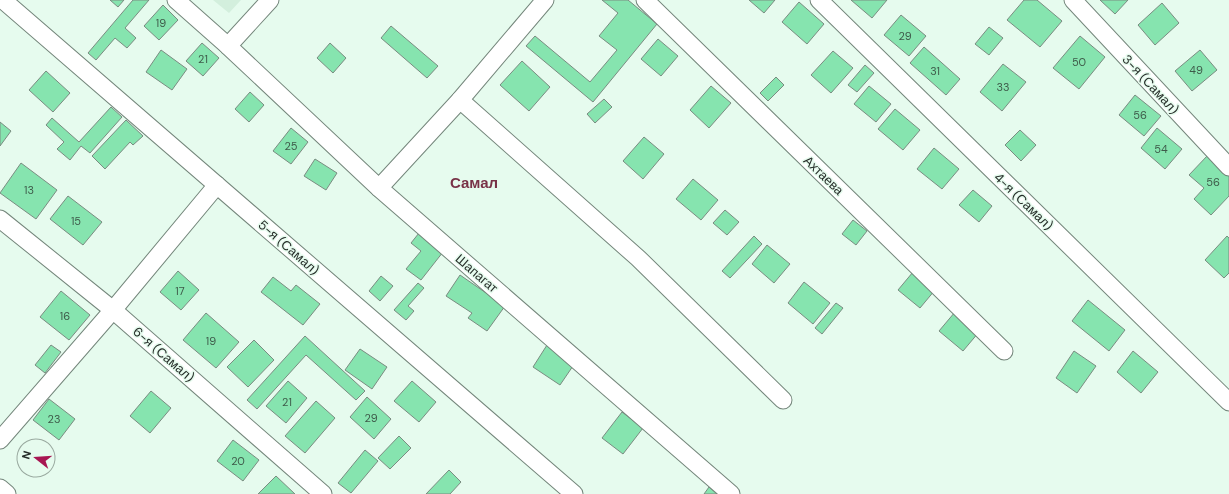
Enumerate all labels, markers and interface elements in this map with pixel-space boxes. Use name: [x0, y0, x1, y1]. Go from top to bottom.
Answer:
house number: 19: [156, 16, 166, 30]
house number: 29: [898, 29, 912, 43]
street label: 3-я (Самал): [1119, 51, 1183, 118]
house number: 21: [198, 52, 208, 66]
house number: 50: [1072, 55, 1086, 69]
house number: 49: [1189, 63, 1203, 77]
house number: 31: [930, 64, 940, 78]
house number: 33: [996, 80, 1010, 94]
house number: 56: [1133, 108, 1147, 122]
house number: 25: [284, 139, 298, 153]
house number: 54: [1154, 142, 1168, 156]
street label: Ахтаева: [800, 152, 848, 199]
street label: 4-я (Самал): [991, 169, 1057, 234]
district label: Самал: [450, 173, 498, 193]
house number: 56: [1206, 175, 1220, 189]
house number: 13: [24, 183, 34, 197]
house number: 15: [71, 214, 81, 228]
street label: 5-я (Самал): [255, 216, 323, 279]
street label: Шапагат: [452, 250, 501, 296]
house number: 17: [175, 284, 185, 298]
house number: 16: [60, 309, 70, 323]
street label: 6-я (Самал): [129, 323, 198, 386]
house number: 19: [206, 334, 216, 348]
house number: 21: [282, 395, 292, 409]
house number: 29: [364, 411, 378, 425]
house number: 23: [48, 412, 60, 426]
north arrow: [16, 438, 56, 478]
text: N: [19, 449, 34, 461]
house number: 20: [231, 454, 245, 468]

